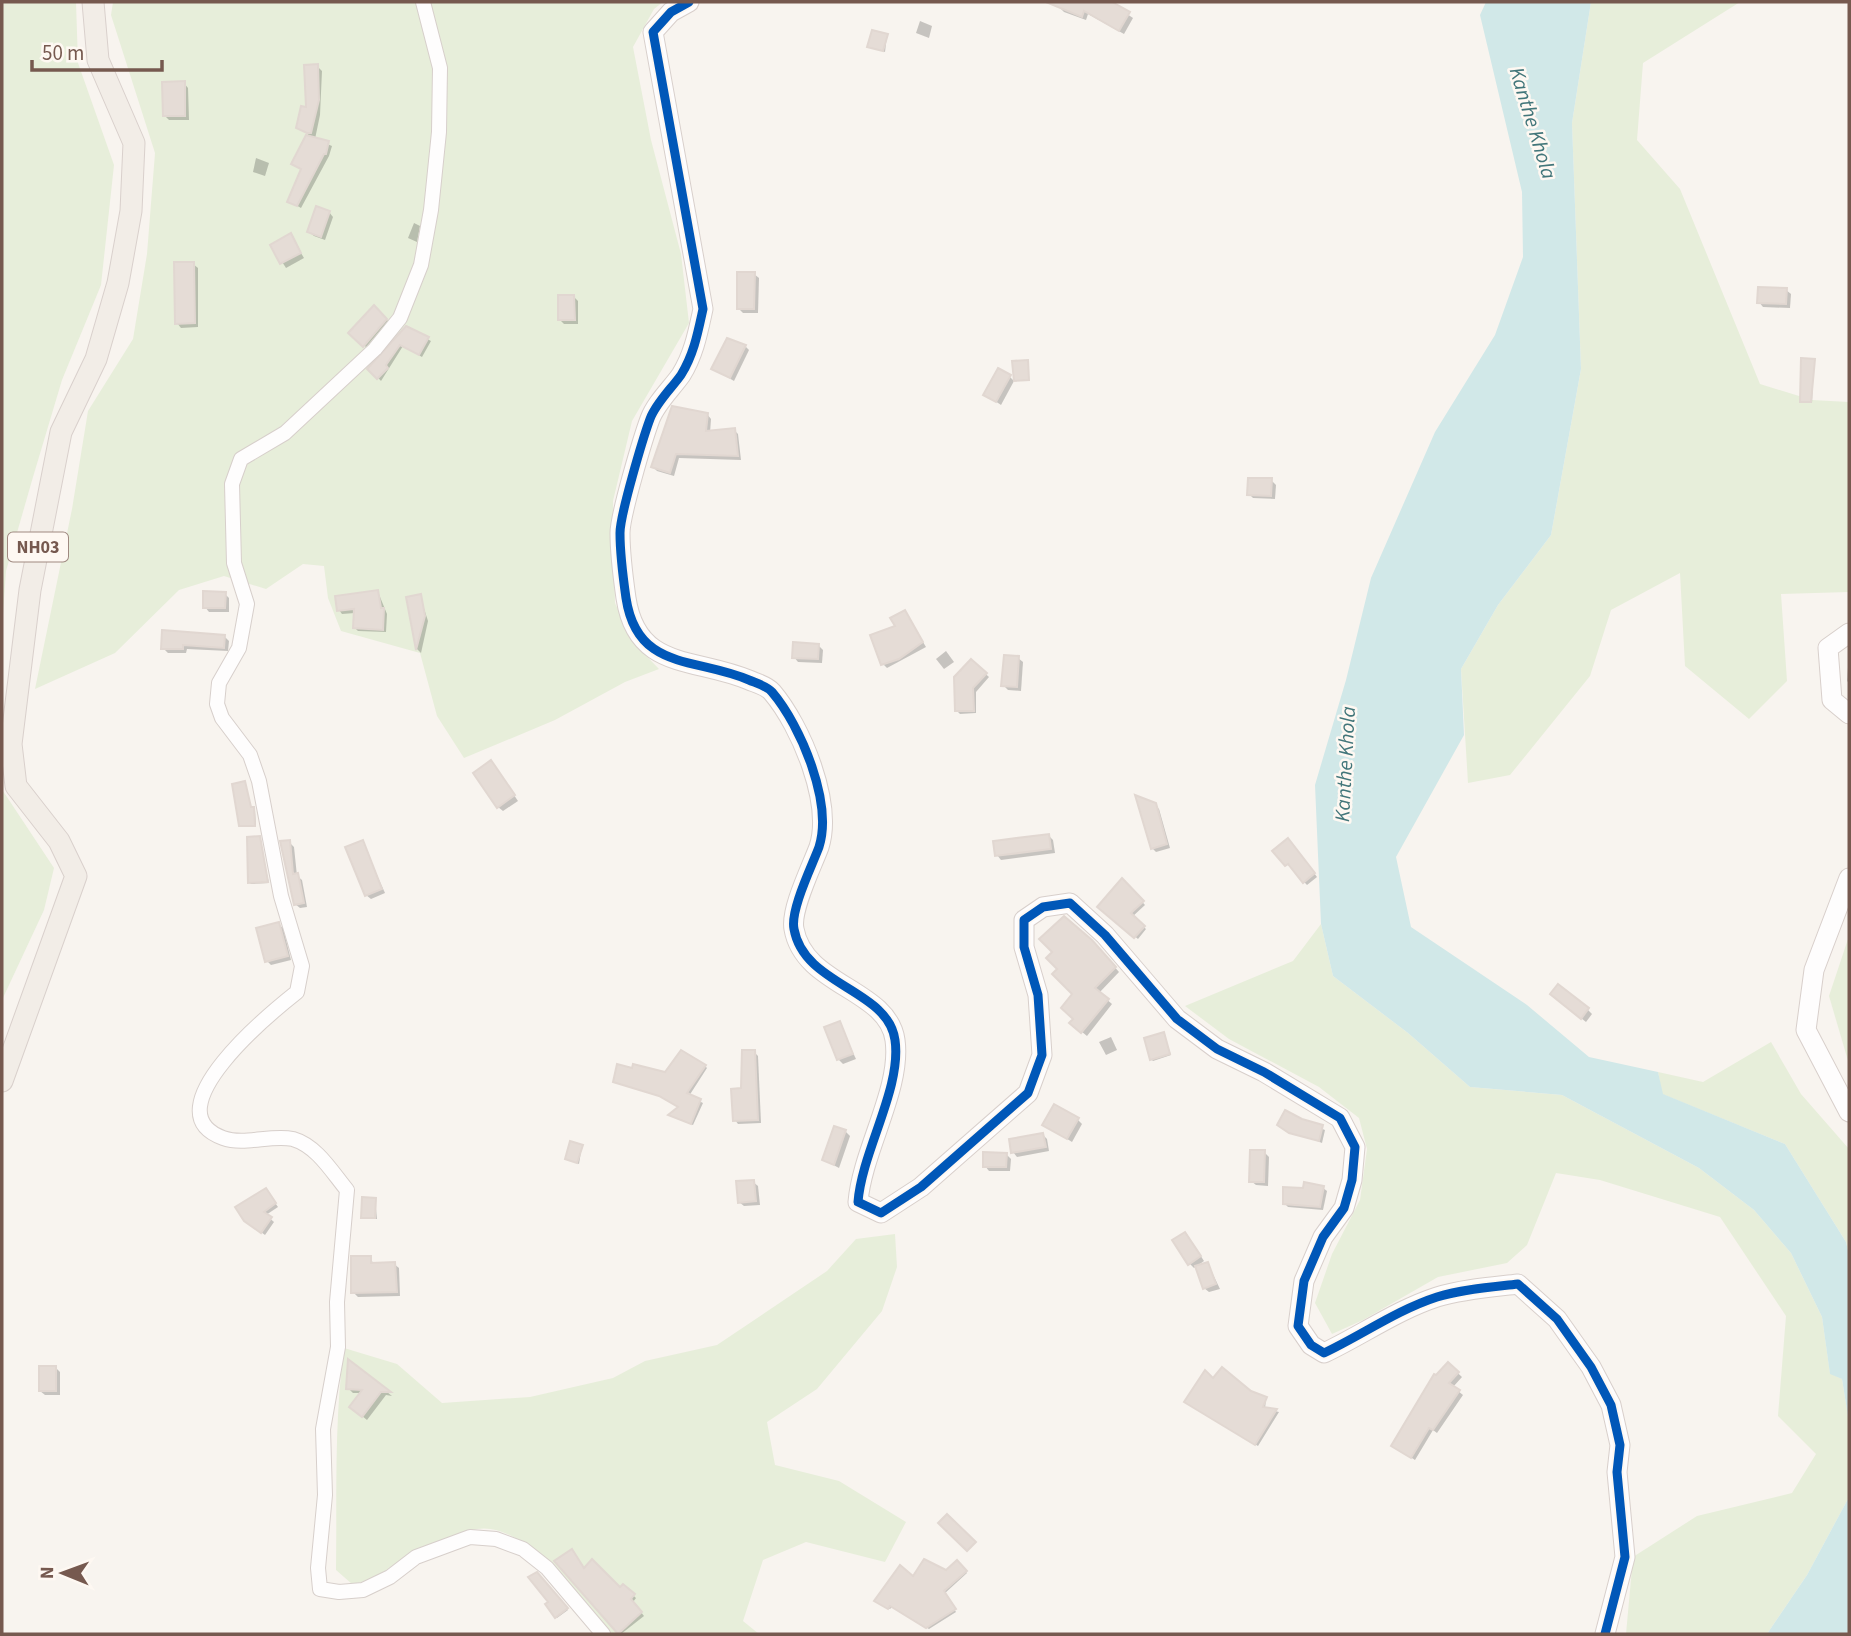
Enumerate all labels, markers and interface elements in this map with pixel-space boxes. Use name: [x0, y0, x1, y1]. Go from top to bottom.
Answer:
scale bar: [32, 28, 161, 72]
text: 50 m: [42, 38, 84, 68]
water label: Kanthe Khola: [1502, 63, 1564, 183]
road number: NH03: [8, 532, 68, 562]
water label: Kanthe Khola: [1327, 705, 1363, 823]
north arrow: [28, 1538, 98, 1608]
text: N: [34, 1566, 61, 1579]

